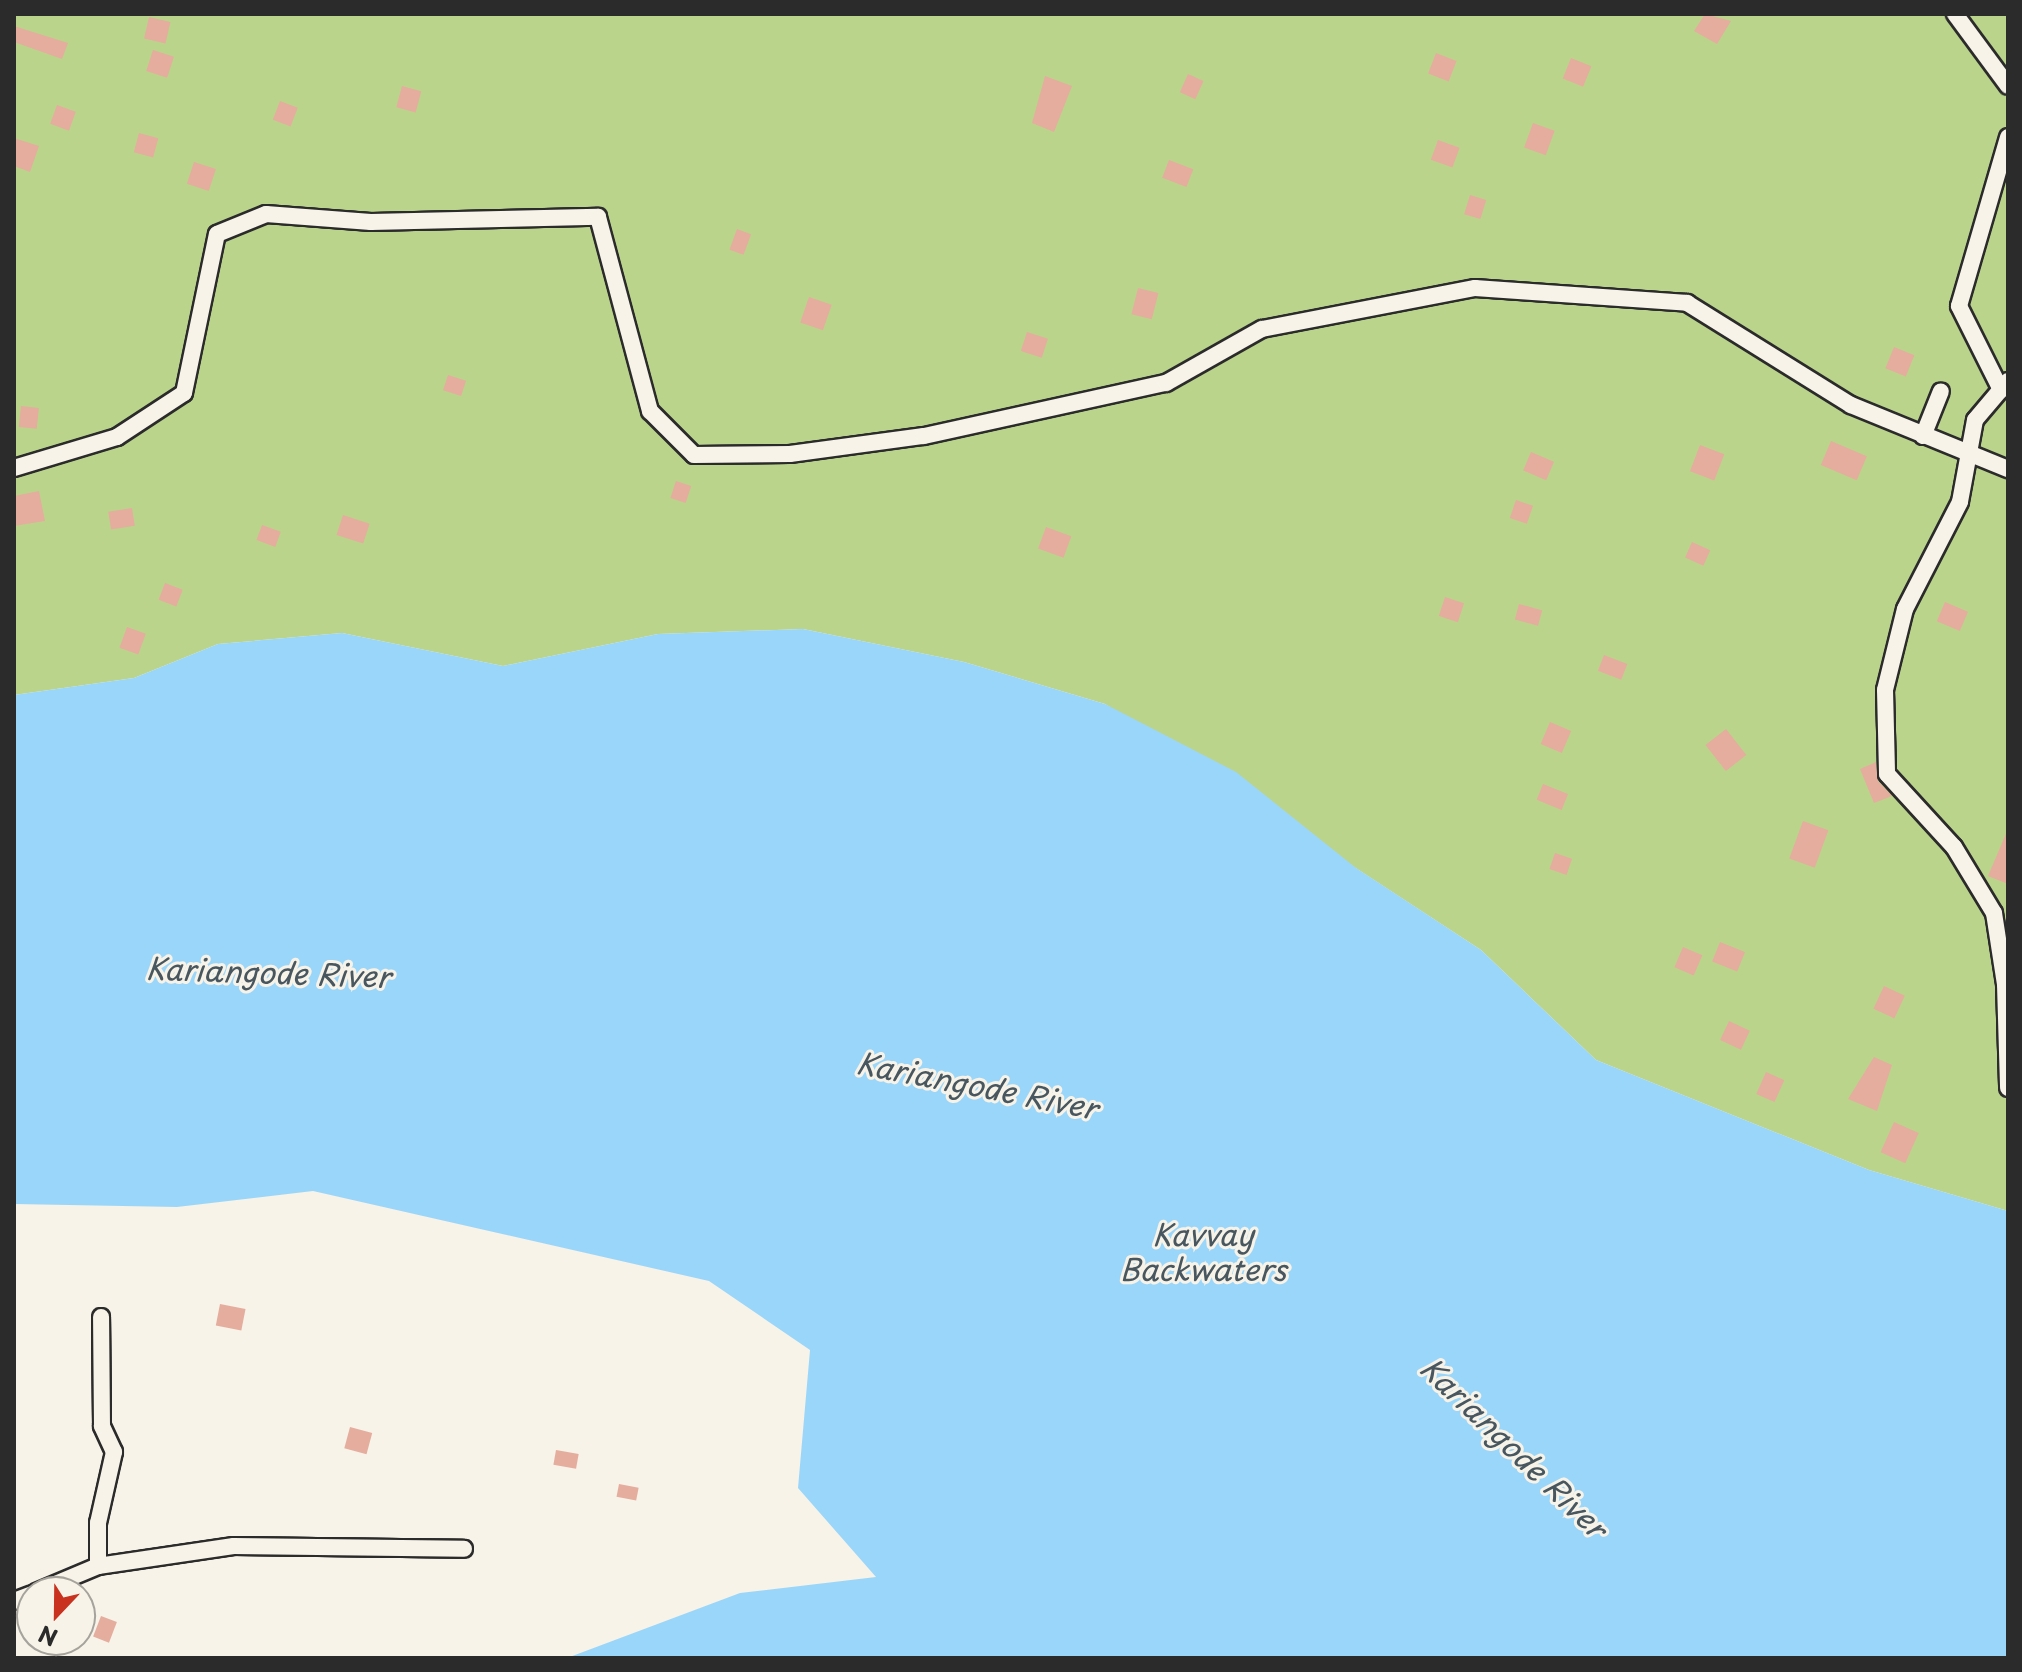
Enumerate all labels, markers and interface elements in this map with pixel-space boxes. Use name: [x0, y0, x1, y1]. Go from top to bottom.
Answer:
water label: Kariangode River: [145, 950, 391, 994]
water label: Kariangode River: [853, 1044, 1101, 1126]
water label: Kavvay Backwaters: [1120, 1216, 1286, 1286]
water label: Kariangode River: [1413, 1349, 1615, 1545]
north arrow: [16, 1576, 96, 1656]
text: N: [33, 1618, 62, 1655]

